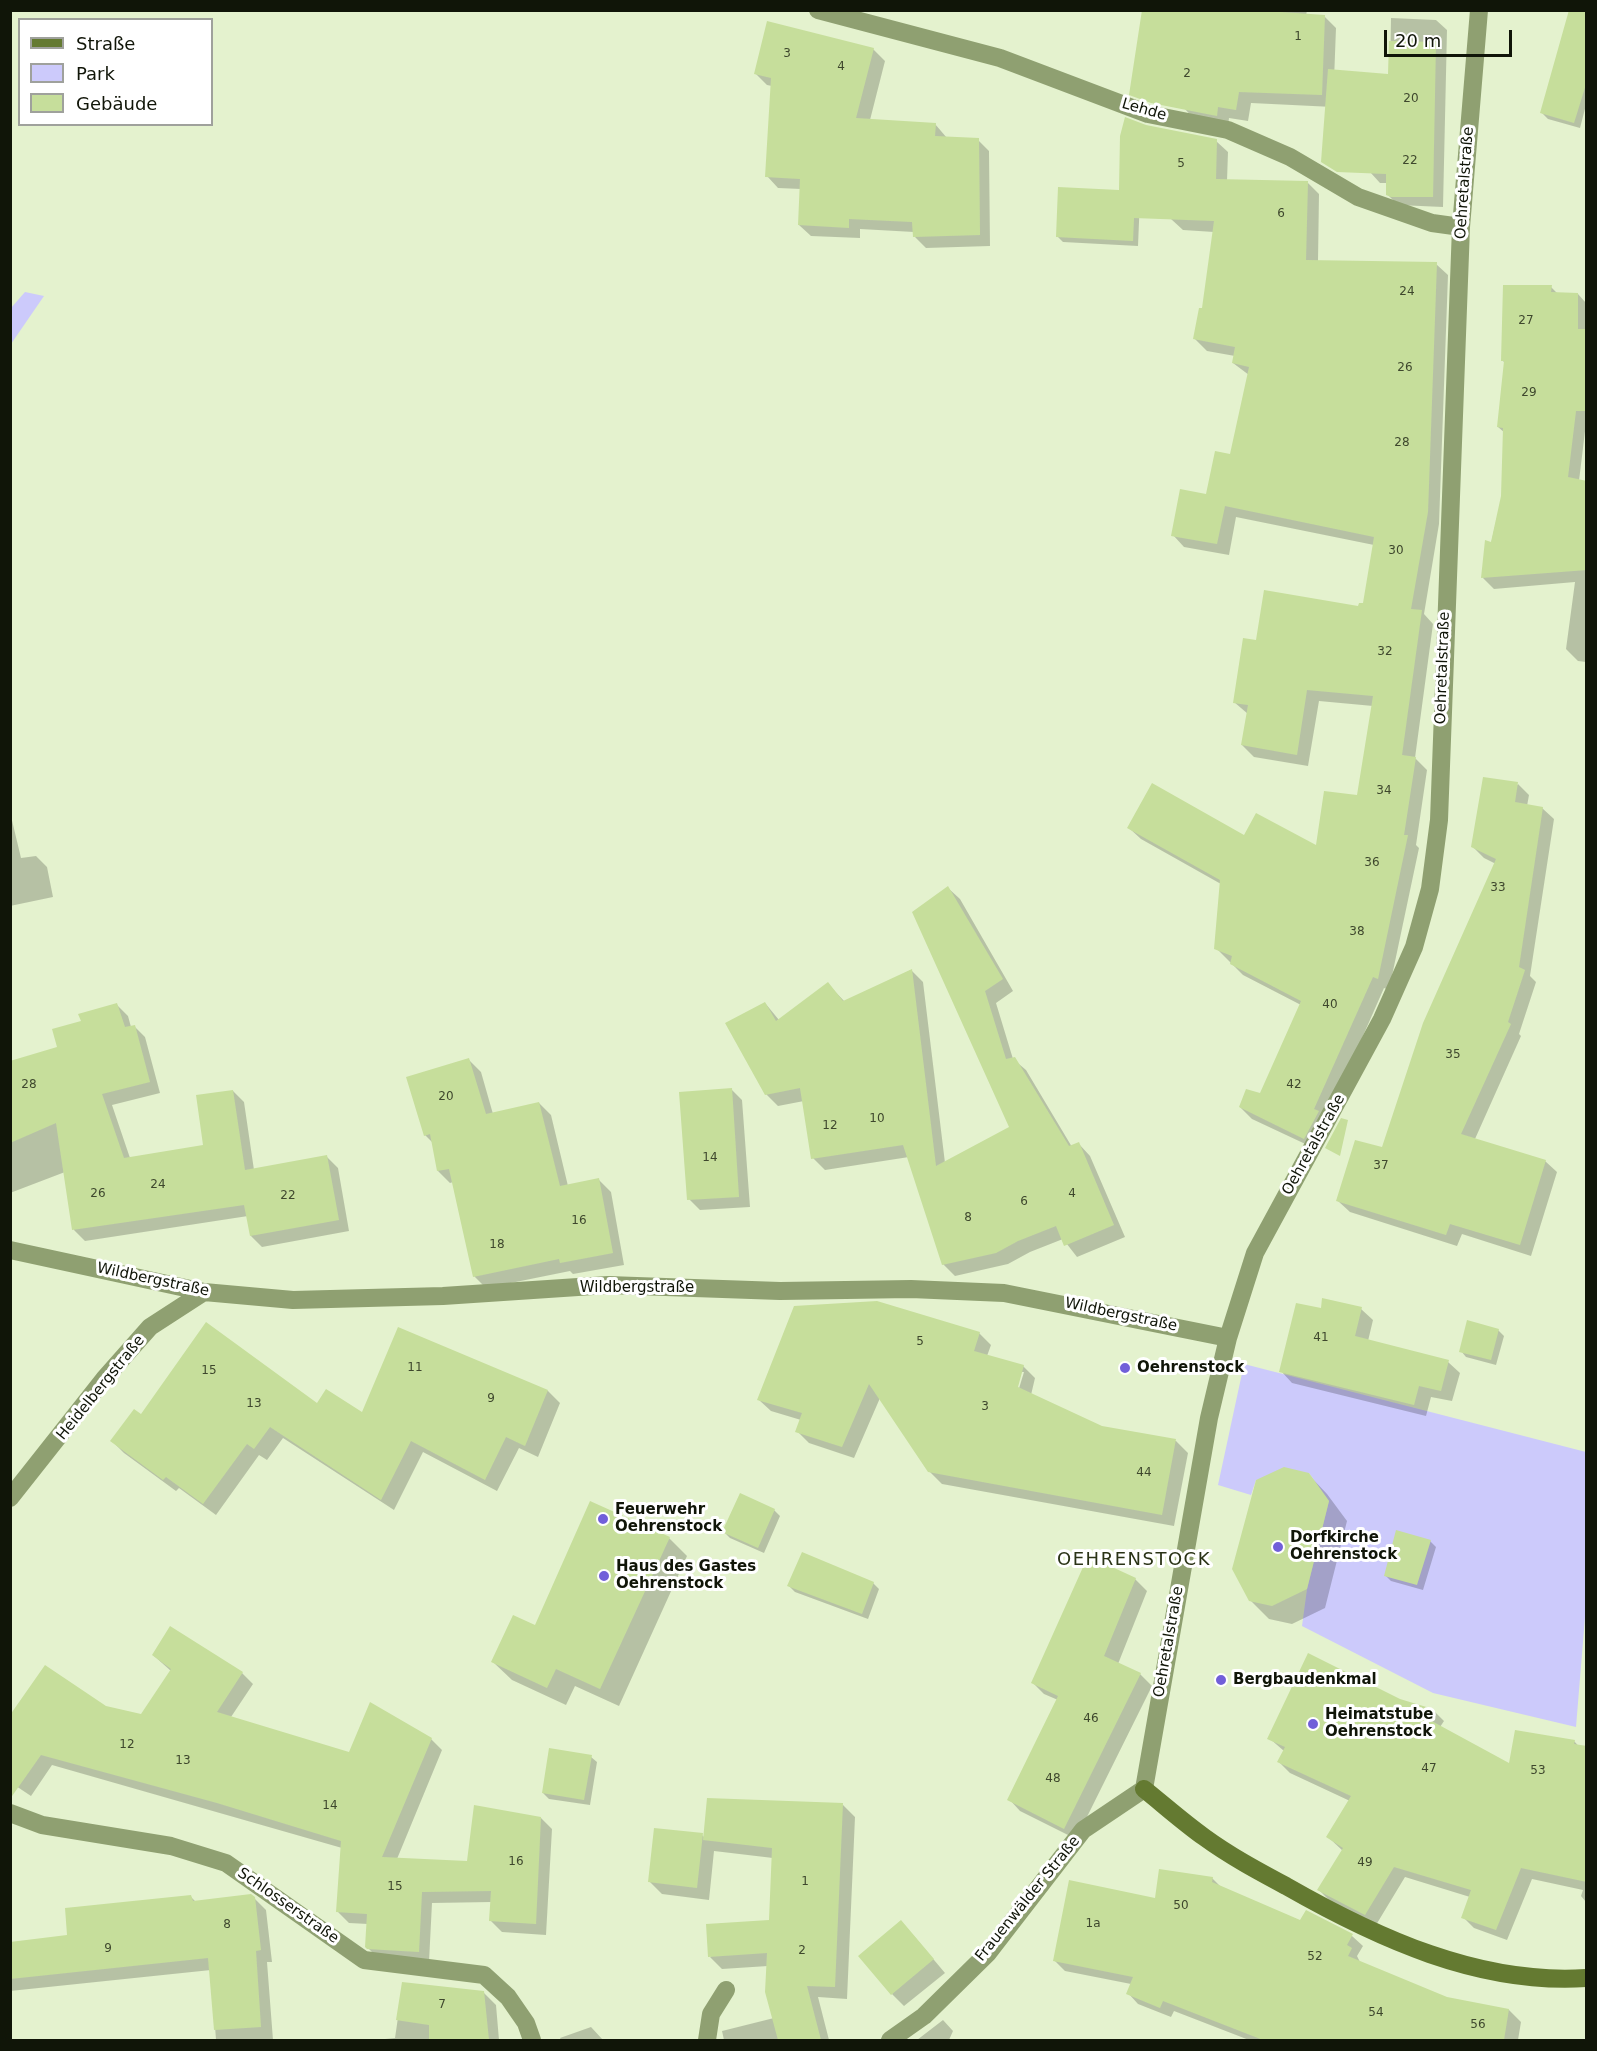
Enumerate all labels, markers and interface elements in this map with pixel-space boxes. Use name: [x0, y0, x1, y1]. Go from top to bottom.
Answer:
legend: [18, 18, 213, 126]
scale bar: [1387, 18, 1514, 56]
house number: 1: [1294, 30, 1302, 44]
text: 20 m: [1395, 30, 1441, 51]
text: Straße: [76, 33, 135, 54]
house number: 3: [783, 47, 791, 61]
house number: 4: [837, 60, 845, 74]
text: Park: [76, 63, 115, 84]
house number: 2: [1183, 67, 1191, 81]
house number: 20: [1403, 92, 1419, 106]
text: Gebäude: [76, 93, 157, 114]
street label: Lehde: [1120, 95, 1168, 125]
street label: Oehretalstraße: [1452, 126, 1478, 240]
house number: 22: [1402, 154, 1418, 168]
house number: 5: [1177, 157, 1185, 171]
house number: 6: [1277, 207, 1285, 221]
house number: 24: [1399, 285, 1415, 299]
house number: 27: [1518, 314, 1534, 328]
house number: 26: [1397, 361, 1413, 375]
house number: 29: [1521, 386, 1537, 400]
house number: 28: [1394, 436, 1410, 450]
house number: 30: [1388, 544, 1404, 558]
street label: Oehretalstraße: [1432, 611, 1454, 725]
house number: 32: [1377, 645, 1393, 659]
house number: 34: [1376, 784, 1392, 798]
house number: 36: [1364, 856, 1380, 870]
house number: 33: [1490, 881, 1506, 895]
house number: 38: [1349, 925, 1365, 939]
house number: 40: [1322, 998, 1338, 1012]
house number: 35: [1445, 1048, 1461, 1062]
house number: 28: [21, 1078, 37, 1092]
house number: 42: [1286, 1078, 1302, 1092]
house number: 20: [438, 1090, 454, 1104]
street label: Oehretalstraße: [1279, 1091, 1349, 1199]
house number: 10: [869, 1112, 885, 1126]
house number: 12: [822, 1119, 838, 1133]
house number: 14: [702, 1151, 718, 1165]
house number: 37: [1373, 1159, 1389, 1173]
house number: 24: [150, 1178, 166, 1192]
house number: 26: [90, 1187, 106, 1201]
house number: 4: [1068, 1187, 1076, 1201]
house number: 22: [280, 1189, 296, 1203]
house number: 6: [1020, 1195, 1028, 1209]
house number: 8: [964, 1211, 972, 1225]
house number: 16: [571, 1214, 587, 1228]
house number: 18: [489, 1238, 505, 1252]
street label: Wildbergstraße: [95, 1259, 211, 1301]
street label: Wildbergstraße: [580, 1279, 694, 1297]
street label: Wildbergstraße: [1063, 1294, 1179, 1336]
house number: 41: [1313, 1331, 1329, 1345]
street label: Heidelbergstraße: [53, 1332, 149, 1444]
house number: 5: [916, 1335, 924, 1349]
place label: Oehrenstock: [1137, 1359, 1244, 1377]
house number: 11: [407, 1361, 423, 1375]
marker: Oehrenstock: [1118, 1361, 1132, 1375]
house number: 15: [201, 1364, 217, 1378]
house number: 9: [487, 1392, 495, 1406]
house number: 13: [246, 1397, 262, 1411]
house number: 3: [981, 1400, 989, 1414]
house number: 44: [1136, 1466, 1152, 1480]
place label: Feuerwehr Oehrenstock: [615, 1501, 722, 1536]
marker: Feuerwehr Oehrenstock: [596, 1512, 610, 1526]
place label: Dorfkirche Oehrenstock: [1290, 1529, 1397, 1564]
marker: Dorfkirche Oehrenstock: [1271, 1540, 1285, 1554]
district label: OEHRENSTOCK: [1057, 1549, 1211, 1571]
place label: Haus des Gastes Oehrenstock: [616, 1558, 756, 1593]
marker: Haus des Gastes Oehrenstock: [597, 1569, 611, 1583]
street label: Oehretalstraße: [1150, 1585, 1188, 1699]
place label: Bergbaudenkmal: [1233, 1671, 1377, 1689]
marker: Bergbaudenkmal: [1214, 1673, 1228, 1687]
place label: Heimatstube Oehrenstock: [1325, 1706, 1433, 1741]
house number: 46: [1083, 1712, 1099, 1726]
marker: Heimatstube Oehrenstock: [1306, 1717, 1320, 1731]
house number: 12: [119, 1738, 135, 1752]
house number: 13: [175, 1754, 191, 1768]
house number: 47: [1421, 1762, 1437, 1776]
house number: 53: [1530, 1764, 1546, 1778]
house number: 48: [1045, 1772, 1061, 1786]
house number: 14: [322, 1799, 338, 1813]
street label: Frauenwälder Straße: [972, 1833, 1084, 1965]
house number: 16: [508, 1855, 524, 1869]
house number: 49: [1357, 1856, 1373, 1870]
street label: Schlosserstraße: [234, 1864, 342, 1948]
house number: 1: [801, 1875, 809, 1889]
house number: 15: [387, 1880, 403, 1894]
house number: 50: [1173, 1899, 1189, 1913]
house number: 1a: [1086, 1917, 1100, 1931]
house number: 8: [223, 1918, 231, 1932]
house number: 9: [104, 1942, 112, 1956]
house number: 2: [798, 1944, 806, 1958]
house number: 52: [1307, 1950, 1323, 1964]
house number: 7: [438, 1998, 446, 2012]
house number: 54: [1368, 2006, 1384, 2020]
house number: 56: [1470, 2018, 1486, 2032]

